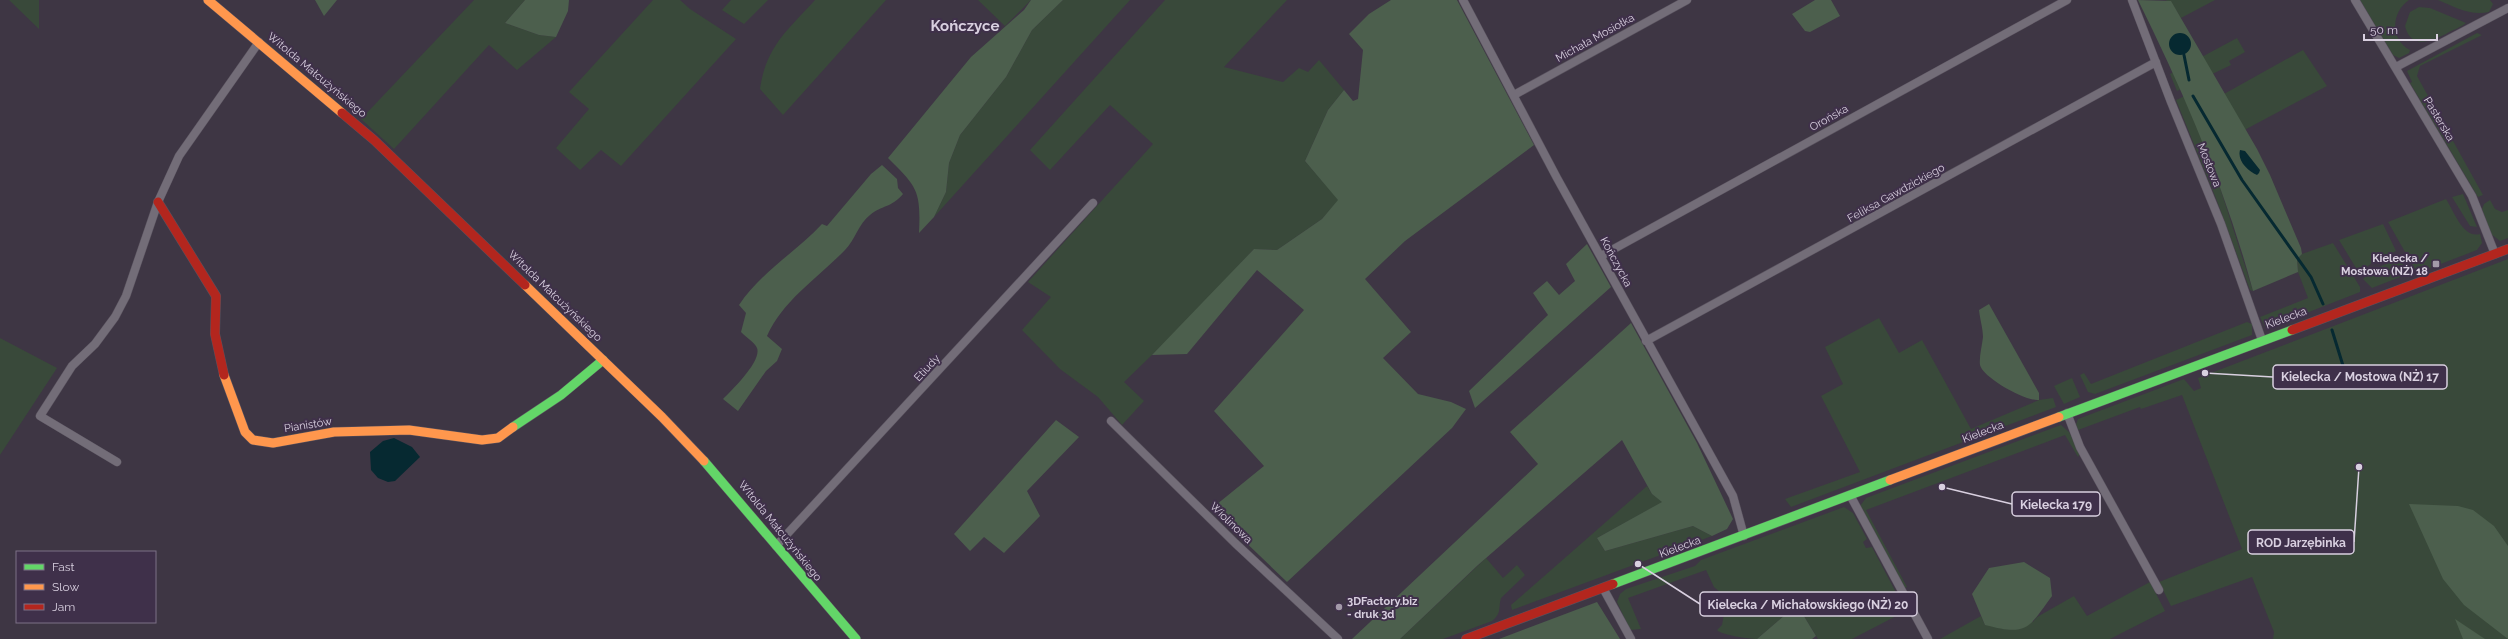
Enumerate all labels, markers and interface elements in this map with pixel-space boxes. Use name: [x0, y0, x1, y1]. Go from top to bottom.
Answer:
street label: Michała Mosiołka: [1553, 11, 1637, 65]
scale bar: [2364, 16, 2437, 42]
district label: Kończyce: [931, 17, 999, 35]
text: 50 m: [2370, 23, 2398, 37]
street label: Witolda Małcużyńskiego: [265, 30, 369, 121]
street label: Pasterska: [2421, 95, 2457, 143]
street label: Orońska: [1807, 102, 1851, 134]
street label: Mostowa: [2194, 141, 2224, 189]
street label: Feliksa Gawdzickiego: [1845, 161, 1947, 225]
street label: Kończycka: [1597, 235, 1635, 289]
street label: Witolda Małcużyńskiego: [505, 248, 605, 344]
place label: Kielecka / Mostowa (NŻ) 18: [2341, 252, 2428, 278]
marker: Kielecka / Mostowa (NŻ) 18: [2431, 259, 2441, 269]
street label: Kielecka: [2263, 304, 2309, 331]
street label: Etiudy: [911, 352, 943, 384]
callout: Kielecka / Mostowa (NŻ) 17: [2273, 365, 2447, 389]
text: Kielecka / Mostowa (NŻ) 17: [2281, 369, 2439, 384]
street label: Pianistów: [283, 415, 333, 435]
street label: Kielecka: [1960, 418, 2006, 446]
street label: Witolda Małcużyńskiego: [736, 478, 825, 584]
callout: Kielecka 179: [2012, 492, 2100, 516]
text: Kielecka 179: [2020, 498, 2092, 512]
street label: Wiolinowa: [1207, 500, 1255, 546]
callout: ROD Jarzębinka: [2248, 530, 2354, 554]
street label: Kielecka: [1657, 533, 1703, 560]
text: ROD Jarzębinka: [2256, 536, 2346, 550]
legend: [16, 551, 156, 623]
text: Fast: [52, 560, 75, 574]
text: Slow: [52, 580, 79, 594]
callout: Kielecka / Michałowskiego (NŻ) 20: [1700, 592, 1917, 616]
place label: 3DFactory.biz - druk 3d: [1347, 595, 1418, 621]
text: Kielecka / Michałowskiego (NŻ) 20: [1708, 597, 1908, 612]
text: Jam: [52, 600, 75, 614]
marker: 3DFactory.biz - druk 3d: [1334, 602, 1344, 612]

